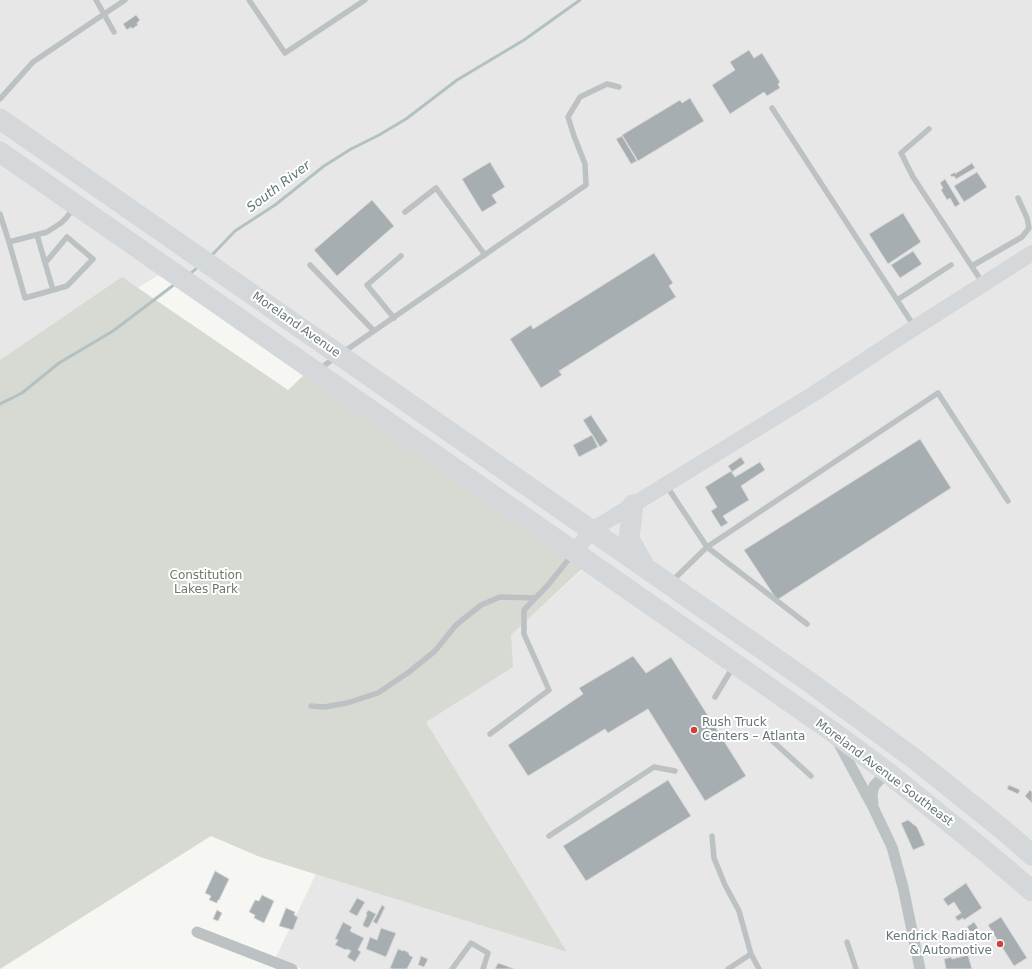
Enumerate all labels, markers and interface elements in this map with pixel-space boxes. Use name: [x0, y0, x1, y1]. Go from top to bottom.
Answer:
water label: South River: [244, 158, 314, 216]
street label: Moreland Avenue: [249, 289, 343, 361]
park label: Constitution Lakes Park: [170, 569, 242, 597]
place label: Rush Truck Centers – Atlanta: [702, 716, 805, 744]
street label: Moreland Avenue Southeast: [812, 717, 956, 829]
marker: Rush Truck Centers – Atlanta: [689, 725, 699, 735]
place label: Kendrick Radiator & Automotive: [886, 930, 992, 958]
marker: Kendrick Radiator & Automotive: [995, 939, 1005, 949]

